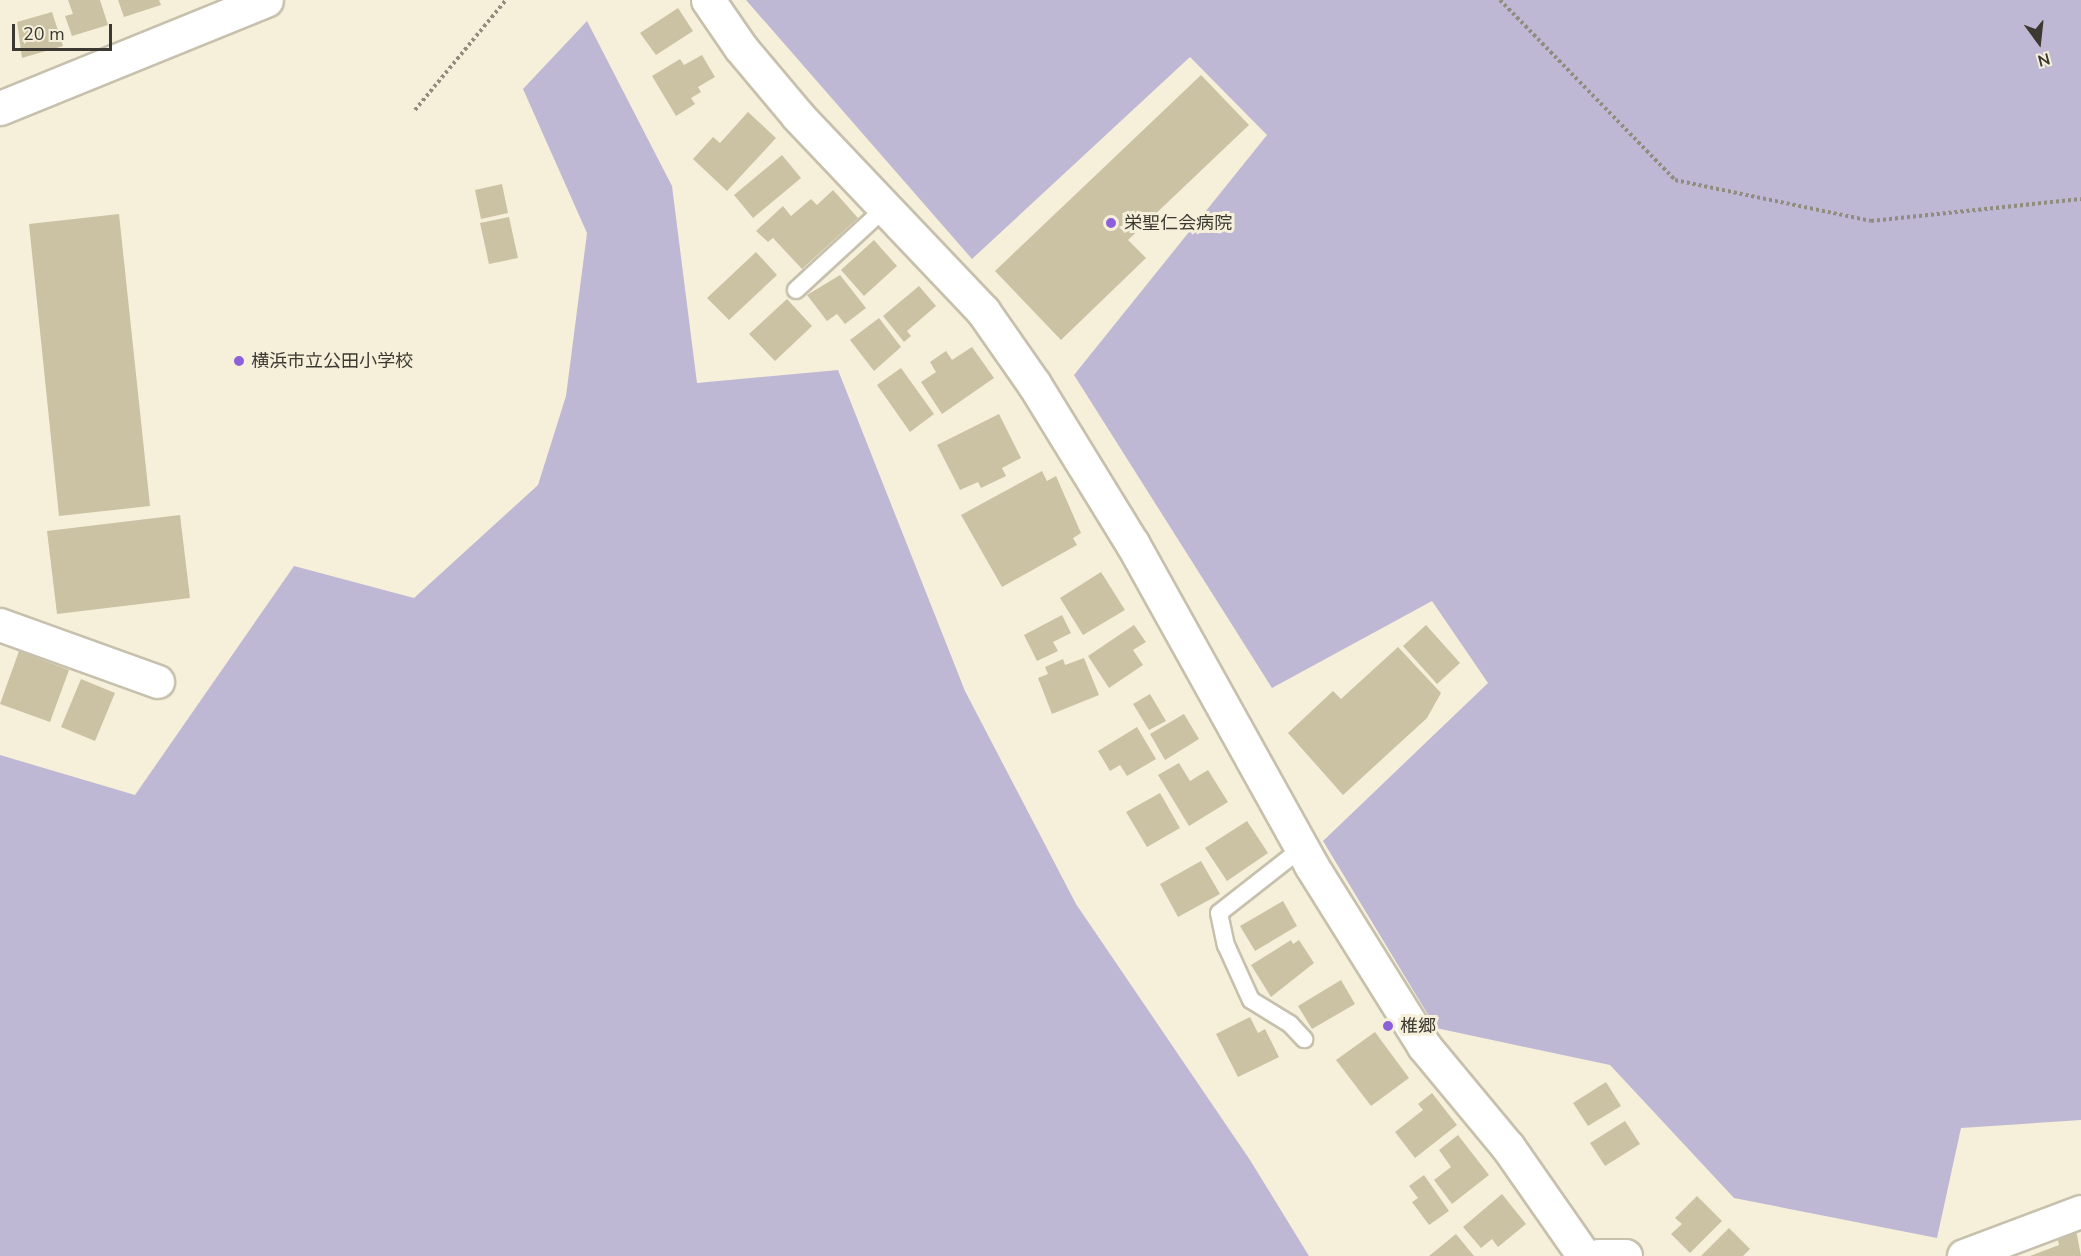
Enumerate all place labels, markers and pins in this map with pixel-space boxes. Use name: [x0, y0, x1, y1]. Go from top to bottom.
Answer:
place label: 栄聖仁会病院: [1124, 212, 1232, 234]
marker: 栄聖仁会病院: [1102, 214, 1120, 232]
place label: 横浜市立公田小学校: [251, 350, 413, 372]
marker: 横浜市立公田小学校: [232, 354, 246, 368]
place label: 椎郷: [1400, 1015, 1436, 1037]
marker: 椎郷: [1381, 1019, 1395, 1033]

